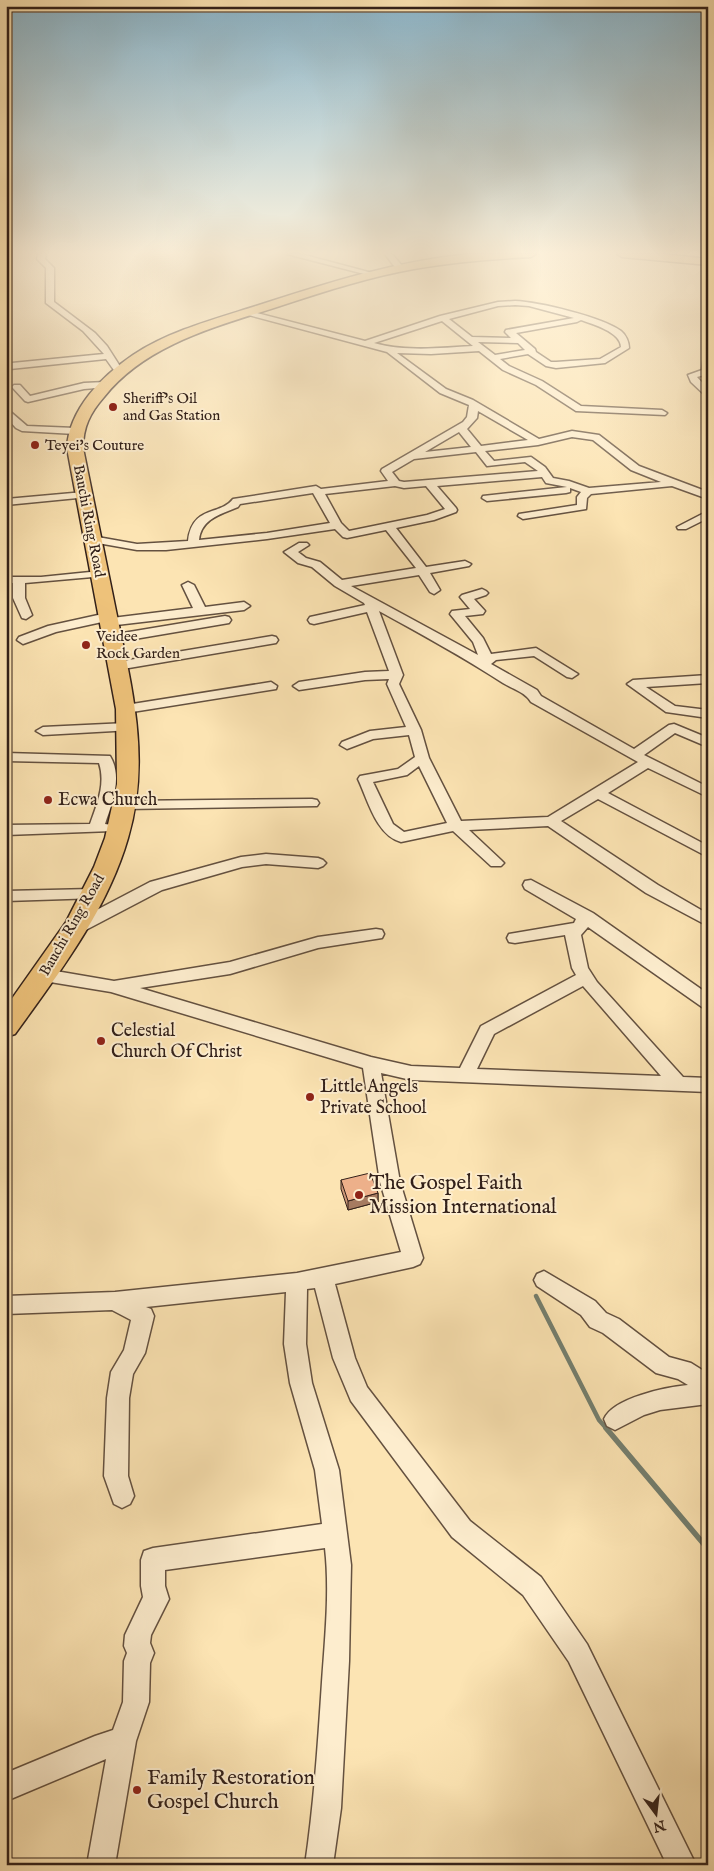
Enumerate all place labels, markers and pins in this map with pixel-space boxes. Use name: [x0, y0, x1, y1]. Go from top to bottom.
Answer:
place label: Sheriff's Oil and Gas Station: [123, 389, 220, 425]
marker: Sheriff's Oil and Gas Station: [107, 401, 119, 413]
place label: Teyei's Couture: [45, 436, 144, 455]
marker: Teyei's Couture: [29, 439, 41, 451]
place label: Veidee Rock Garden: [95, 627, 180, 663]
marker: Veidee Rock Garden: [80, 639, 92, 651]
place label: Ecwa Church: [58, 789, 158, 812]
marker: Ecwa Church: [42, 794, 54, 806]
place label: Celestial Church Of Christ: [111, 1020, 242, 1064]
marker: Celestial Church Of Christ: [95, 1035, 107, 1047]
place label: Little Angels Private School: [320, 1076, 427, 1120]
marker: Little Angels Private School: [304, 1091, 316, 1103]
place label: The Gospel Faith Mission International: [369, 1170, 557, 1221]
marker: The Gospel Faith Mission International: [353, 1189, 365, 1201]
place label: Family Restoration Gospel Church: [147, 1765, 315, 1816]
marker: Family Restoration Gospel Church: [131, 1784, 143, 1796]

